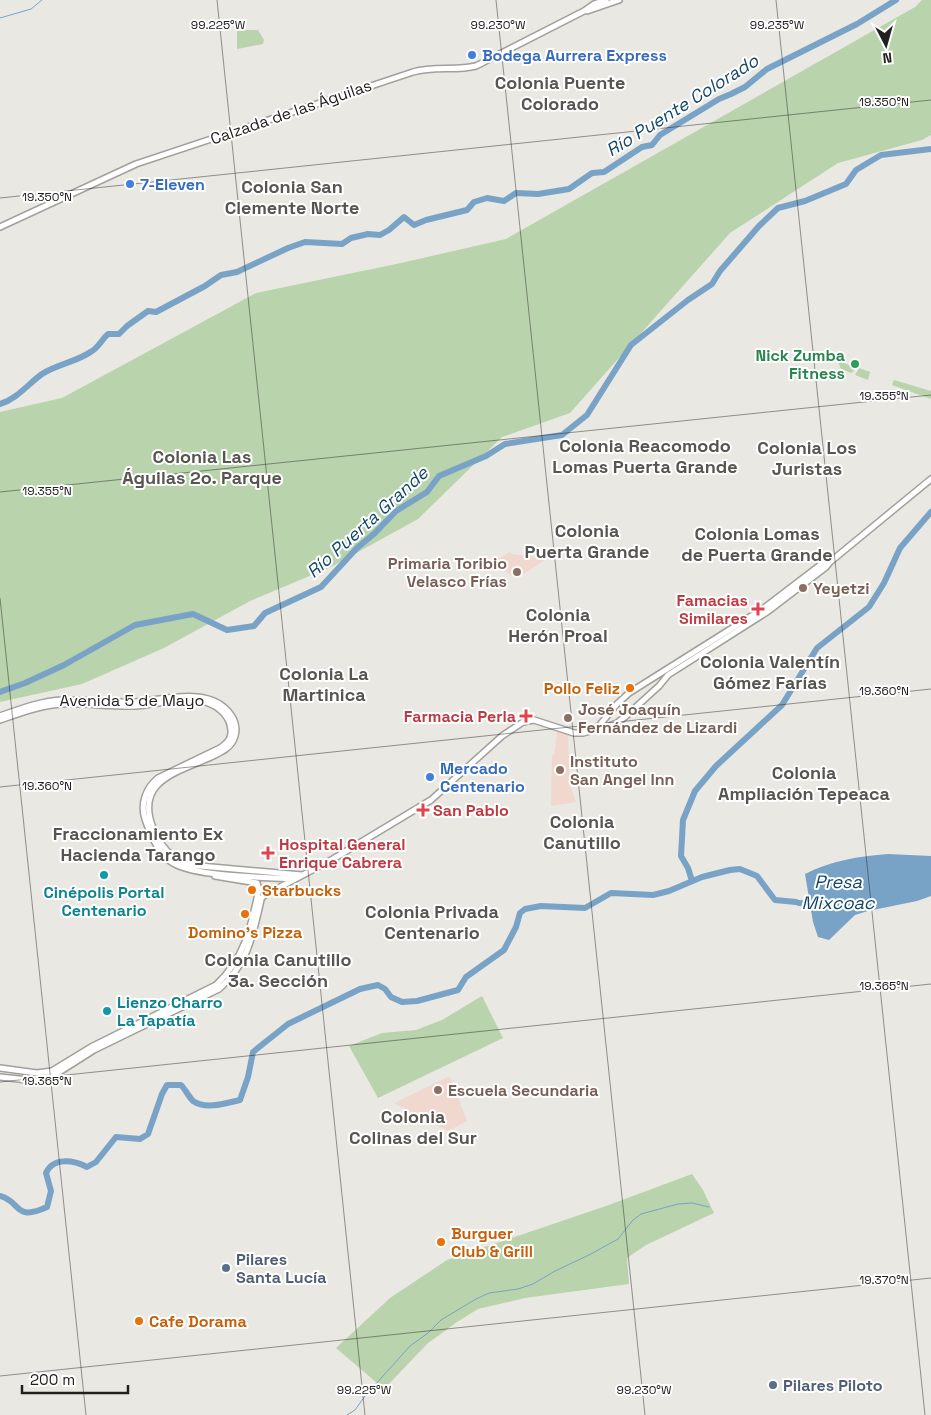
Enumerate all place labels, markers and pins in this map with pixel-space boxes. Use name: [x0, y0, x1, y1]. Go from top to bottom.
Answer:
place label: Bodega Aurrera Express: [482, 45, 667, 66]
marker: Bodega Aurrera Express: [466, 49, 478, 61]
place label: 7-Eleven: [140, 174, 205, 195]
marker: 7-Eleven: [124, 178, 136, 190]
place label: Nick Zumba Fitness: [755, 345, 845, 384]
marker: Nick Zumba Fitness: [849, 358, 861, 370]
place label: Primaria Toribio Velasco Frías: [388, 553, 507, 592]
marker: Primaria Toribio Velasco Frías: [511, 566, 523, 578]
place label: Yeyetzi: [813, 578, 869, 599]
marker: Yeyetzi: [797, 582, 809, 594]
place label: Famacias Similares: [676, 590, 748, 629]
marker: Famacias Similares: [752, 603, 764, 615]
place label: Pollo Feliz: [544, 678, 620, 699]
marker: Pollo Feliz: [624, 682, 636, 694]
place label: José Joaquín Fernández de Lizardi: [578, 699, 737, 738]
place label: Farmacia Perla: [404, 706, 516, 727]
marker: Farmacia Perla: [520, 710, 532, 722]
marker: José Joaquín Fernández de Lizardi: [562, 712, 574, 724]
place label: Instituto San Angel Inn: [570, 751, 674, 790]
place label: Mercado Centenario: [440, 758, 525, 797]
marker: Instituto San Angel Inn: [554, 764, 566, 776]
marker: Mercado Centenario: [424, 771, 436, 783]
place label: San Pablo: [433, 800, 509, 821]
marker: San Pablo: [417, 804, 429, 816]
place label: Hospital General Enrique Cabrera: [279, 834, 406, 873]
marker: Hospital General Enrique Cabrera: [261, 846, 275, 860]
marker: Cinépolis Portal Centenario: [98, 869, 110, 881]
place label: Starbucks: [262, 880, 341, 901]
place label: Cinépolis Portal Centenario: [43, 882, 165, 921]
marker: Starbucks: [246, 884, 258, 896]
marker: Domino's Pizza: [239, 908, 251, 920]
place label: Domino's Pizza: [188, 922, 302, 943]
place label: Lienzo Charro La Tapatía: [117, 992, 223, 1031]
marker: Lienzo Charro La Tapatía: [101, 1005, 113, 1017]
place label: Escuela Secundaria: [448, 1080, 599, 1101]
marker: Escuela Secundaria: [432, 1084, 444, 1096]
place label: Burguer Club & Grill: [451, 1223, 533, 1262]
marker: Burguer Club & Grill: [435, 1236, 447, 1248]
place label: Pilares Santa Lucía: [236, 1249, 327, 1288]
marker: Pilares Santa Lucía: [220, 1262, 232, 1274]
place label: Cafe Dorama: [149, 1311, 247, 1332]
marker: Cafe Dorama: [133, 1315, 145, 1327]
place label: Pilares Piloto: [783, 1375, 883, 1396]
marker: Pilares Piloto: [767, 1379, 779, 1391]

